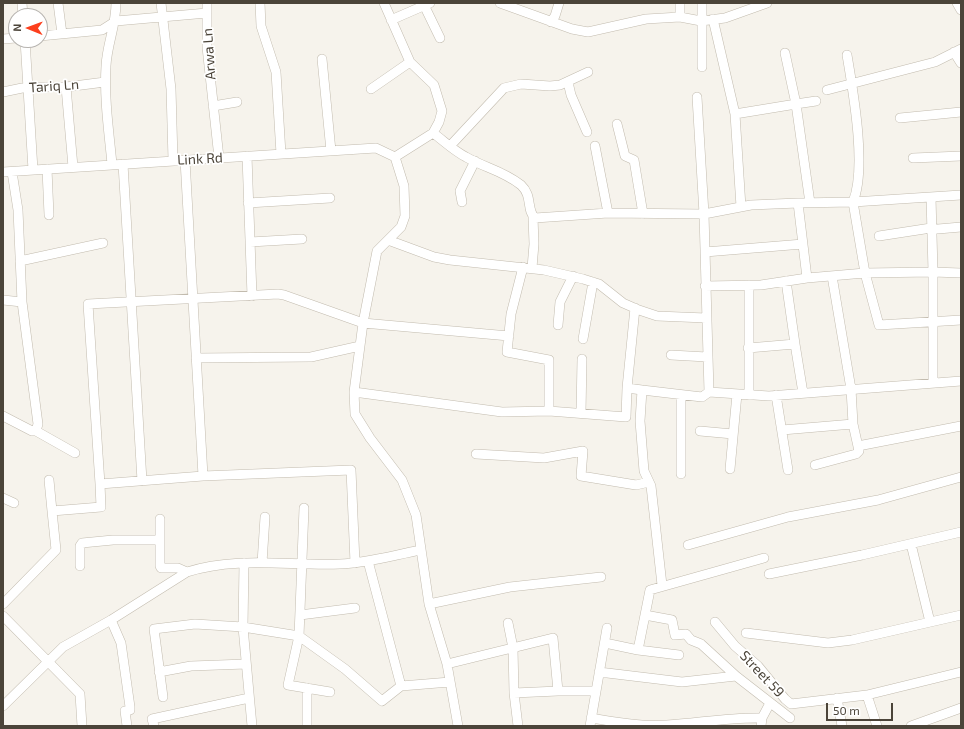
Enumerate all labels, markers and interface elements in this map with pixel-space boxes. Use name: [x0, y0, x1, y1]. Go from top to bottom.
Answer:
north arrow: [8, 8, 48, 48]
text: N: [10, 24, 23, 32]
street label: Arwa Ln: [199, 28, 219, 80]
street label: Tariq Ln: [28, 76, 80, 96]
street label: Link Rd: [177, 149, 223, 169]
street label: Street 59: [736, 647, 788, 701]
scale bar: [828, 695, 895, 721]
text: 50 m: [833, 703, 860, 717]

